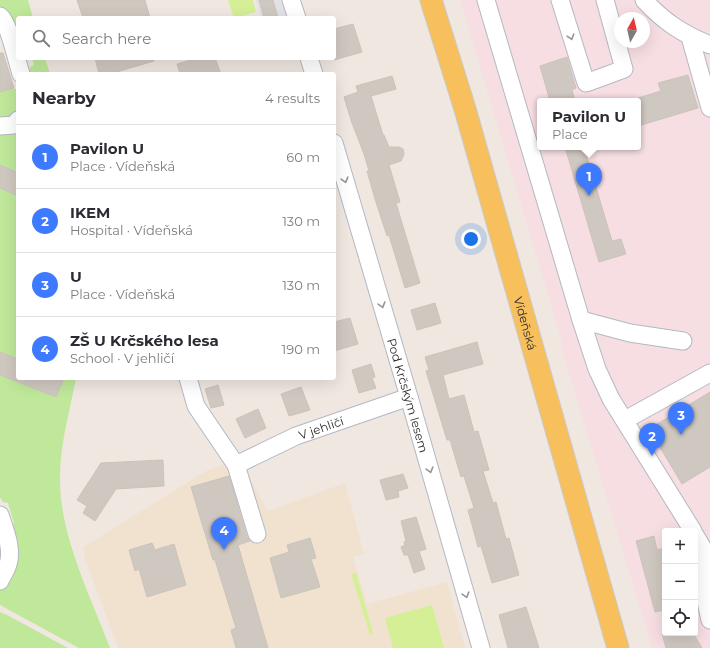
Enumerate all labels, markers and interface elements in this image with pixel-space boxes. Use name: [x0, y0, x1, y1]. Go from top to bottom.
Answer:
north arrow: [614, 12, 650, 48]
search box: [16, 16, 336, 60]
icon: search: [30, 27, 52, 49]
text: Search here: [62, 29, 151, 48]
one-way arrow: [566, 34, 575, 41]
text: Nearby: [32, 88, 96, 108]
text: 4 results: [265, 90, 320, 106]
popup: [537, 98, 641, 150]
text: Pavilon U: [552, 107, 626, 126]
text: Place: [552, 126, 588, 142]
text: Pavilon U: [70, 139, 144, 158]
text: 1: [42, 149, 48, 165]
text: 60 m: [286, 149, 320, 165]
text: Place · Vídeňská: [70, 158, 175, 174]
pin: 1: [576, 163, 602, 196]
one-way arrow: [340, 177, 349, 184]
text: IKEM: [70, 203, 110, 222]
text: 2: [41, 213, 49, 229]
text: 130 m: [282, 213, 320, 229]
text: Hospital · Vídeňská: [70, 222, 193, 238]
your location: [461, 229, 481, 249]
text: U: [70, 267, 82, 286]
text: 3: [41, 277, 49, 293]
text: 130 m: [282, 277, 320, 293]
text: Place · Vídeňská: [70, 286, 175, 302]
street label: Vídeňská: [511, 295, 541, 352]
one-way arrow: [377, 301, 386, 308]
text: ZŠ U Krčského lesa: [70, 331, 219, 350]
street label: Pod Krčským lesem: [384, 336, 432, 454]
text: 4: [41, 341, 49, 357]
text: 190 m: [282, 341, 320, 357]
text: School · V jehličí: [70, 350, 174, 366]
pin: 3: [668, 402, 694, 435]
street label: V jehličí: [296, 412, 346, 442]
pin: 2: [639, 423, 665, 456]
one-way arrow: [425, 467, 434, 474]
pin: 4: [211, 517, 237, 550]
map controls: [662, 528, 698, 636]
button: +: [662, 528, 698, 564]
button: −: [662, 564, 698, 600]
one-way arrow: [461, 592, 469, 599]
button: locate: [662, 600, 698, 636]

